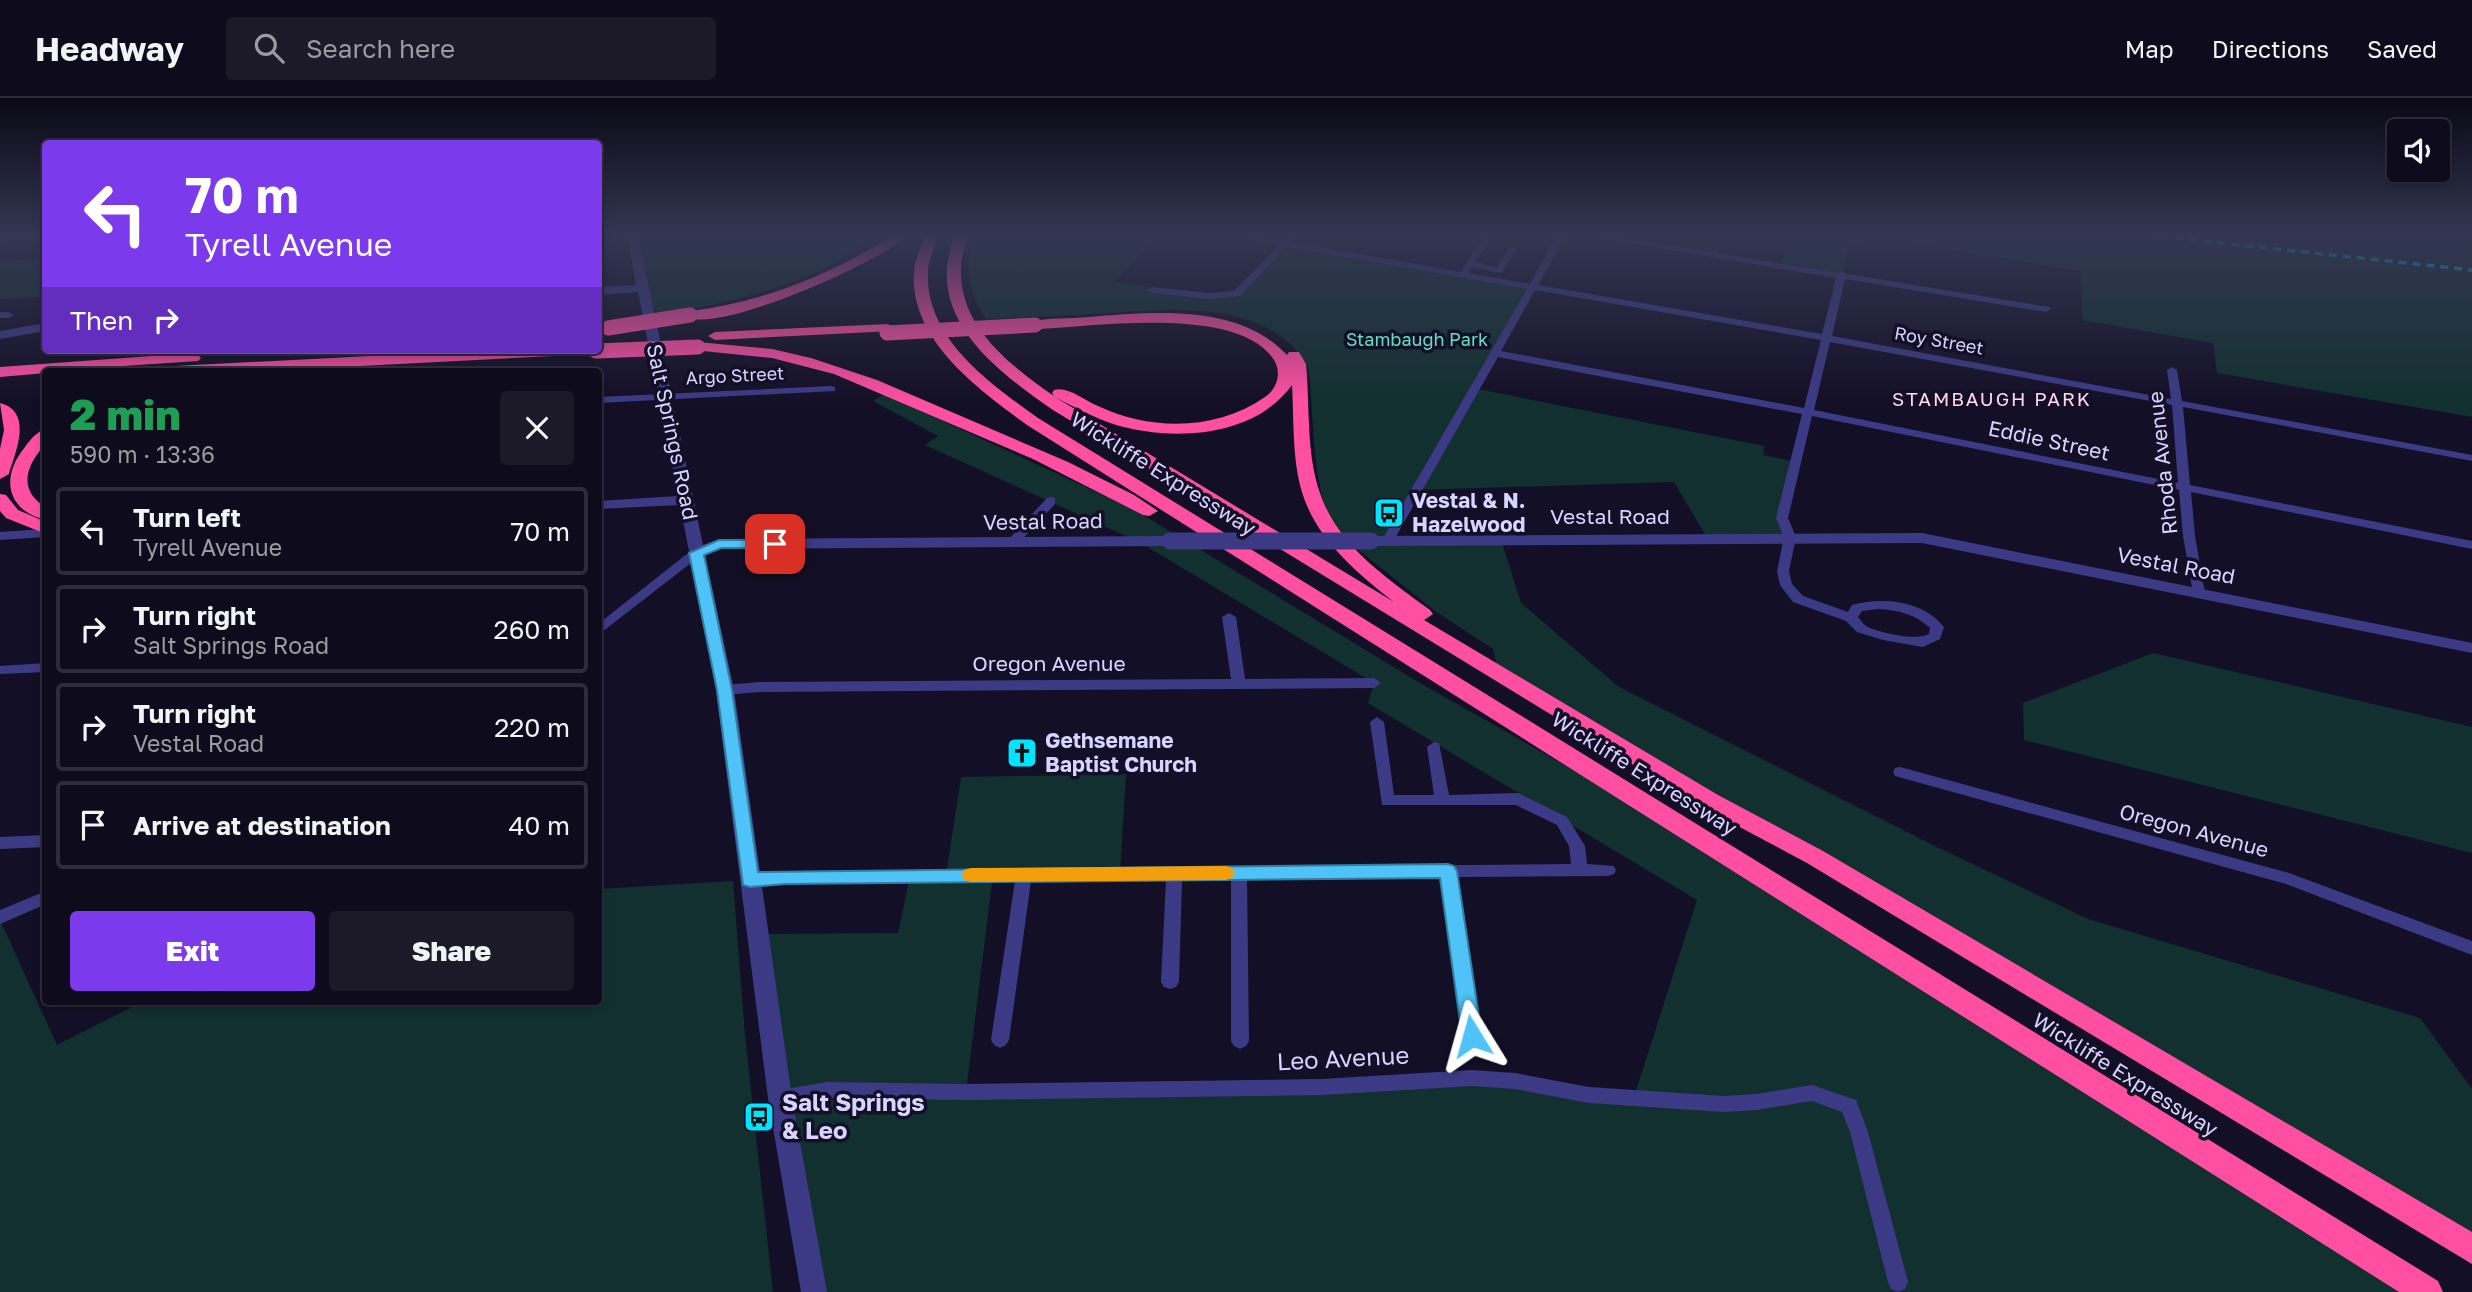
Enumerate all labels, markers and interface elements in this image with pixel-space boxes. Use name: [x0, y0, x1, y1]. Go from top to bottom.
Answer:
search box: [226, 17, 716, 80]
text: Headway: [35, 29, 184, 68]
icon: search: [250, 29, 288, 67]
text: Search here: [306, 33, 455, 64]
text: Map: [2125, 34, 2174, 63]
text: Directions: [2212, 34, 2329, 63]
text: Saved: [2367, 34, 2437, 63]
map controls: [2387, 119, 2450, 182]
button: sound: [2387, 119, 2450, 182]
text: 70 m: [185, 165, 299, 224]
icon: left: [70, 168, 161, 259]
text: Tyrell Avenue: [185, 225, 392, 263]
icon: right: [147, 301, 185, 339]
text: Then: [70, 305, 133, 336]
street label: Roy Street: [1893, 321, 1986, 359]
park label: Stambaugh Park: [1346, 328, 1488, 350]
street label: Salt Springs Road: [642, 341, 704, 522]
street label: Argo Street: [685, 361, 785, 389]
district label: STAMBAUGH PARK: [1892, 387, 2092, 410]
text: 2 min: [70, 389, 181, 439]
street label: Rhoda Avenue: [2142, 390, 2182, 536]
button: close: [500, 391, 574, 465]
street label: Wickliffe Expressway: [1066, 406, 1261, 541]
street label: Eddie Street: [1986, 414, 2112, 466]
text: 590 m · 13:36: [70, 440, 215, 468]
place label: Vestal & N. Hazelwood: [1412, 487, 1525, 537]
bus stop icon: Vestal & N. Hazelwood: [1372, 496, 1406, 530]
text: Turn left: [133, 502, 241, 533]
street label: Vestal Road: [1550, 503, 1670, 529]
street label: Vestal Road: [983, 507, 1103, 535]
icon: left: [74, 512, 112, 550]
pin: [745, 514, 805, 574]
text: 70 m: [511, 516, 570, 547]
icon: arrive: [756, 525, 794, 563]
text: Tyrell Avenue: [133, 533, 282, 561]
street label: Vestal Road: [2115, 541, 2237, 589]
text: Turn right: [133, 600, 256, 631]
icon: right: [74, 610, 112, 648]
text: 260 m: [494, 614, 570, 645]
text: Salt Springs Road: [133, 631, 329, 659]
street label: Oregon Avenue: [972, 650, 1126, 676]
text: Turn right: [133, 698, 256, 729]
street label: Wickliffe Expressway: [1547, 706, 1742, 841]
icon: right: [74, 708, 112, 746]
text: 220 m: [494, 712, 570, 743]
place label: Gethsemane Baptist Church: [1045, 727, 1197, 777]
text: Vestal Road: [133, 729, 264, 757]
church icon: Gethsemane Baptist Church: [1005, 736, 1039, 770]
street label: Oregon Avenue: [2117, 798, 2272, 862]
icon: arrive: [74, 806, 112, 844]
text: Arrive at destination: [133, 810, 391, 841]
text: 40 m: [509, 810, 570, 841]
button: Exit: [70, 911, 315, 991]
button: Share: [329, 911, 574, 991]
position arrow: [1435, 999, 1509, 1073]
street label: Wickliffe Expressway: [2028, 1007, 2223, 1142]
street label: Leo Avenue: [1276, 1040, 1410, 1075]
place label: Salt Springs & Leo: [782, 1087, 925, 1144]
bus stop icon: Salt Springs & Leo: [742, 1100, 776, 1134]

